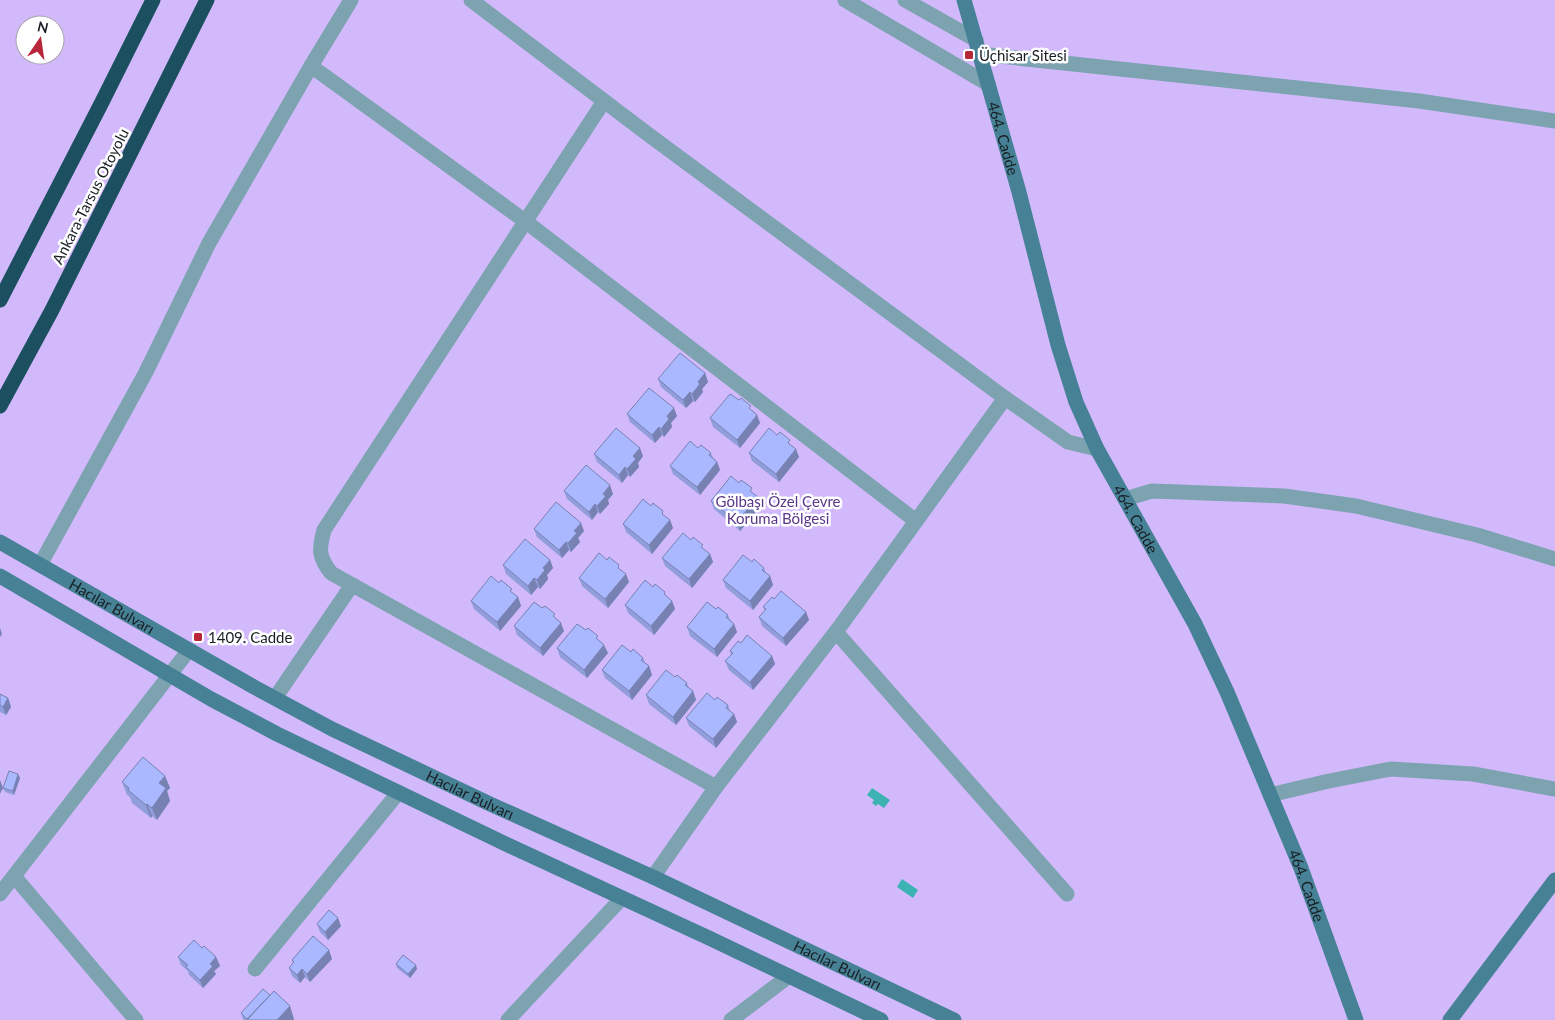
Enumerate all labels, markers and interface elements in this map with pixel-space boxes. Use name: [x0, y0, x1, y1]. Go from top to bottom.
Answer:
north arrow: [15, 15, 65, 65]
text: N: [36, 17, 50, 36]
place label: Üçhisar Sitesi: [979, 46, 1067, 64]
marker: Üçhisar Sitesi: [963, 49, 975, 61]
street label: 464. Cadde: [985, 100, 1023, 177]
street label: Ankara-Tarsus Otoyolu: [48, 125, 132, 267]
street label: 464. Cadde: [1110, 481, 1163, 556]
park label: Gölbaşı Özel Çevre Koruma Bölgesi: [716, 492, 841, 527]
street label: Hacılar Bulvarı: [66, 575, 158, 637]
place label: 1409. Cadde: [208, 628, 292, 646]
marker: 1409. Cadde: [192, 631, 204, 643]
street label: Hacılar Bulvarı: [423, 766, 517, 823]
street label: 464. Cadde: [1285, 847, 1329, 924]
street label: Hacılar Bulvarı: [791, 936, 884, 993]

